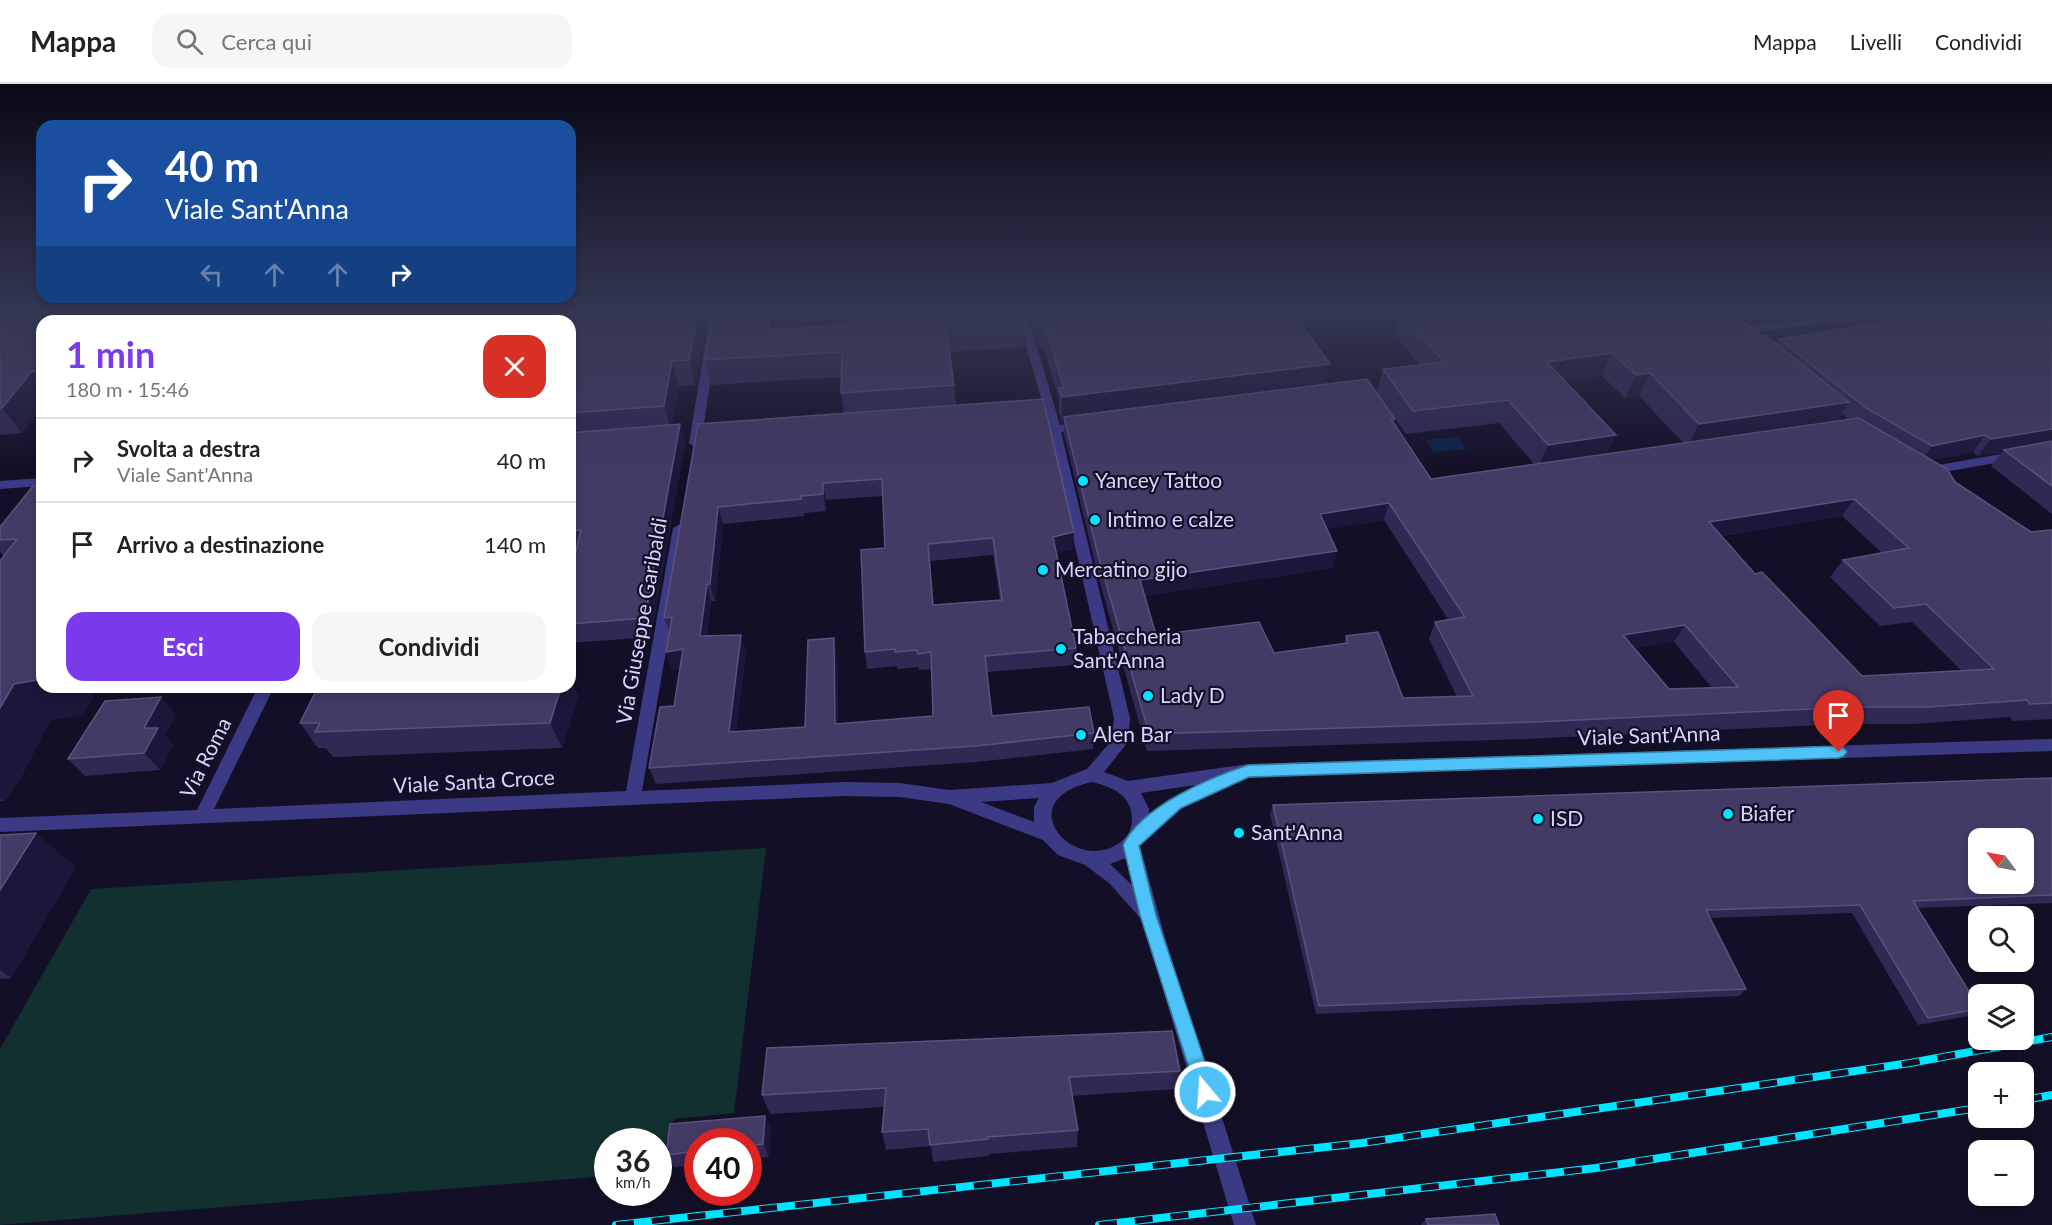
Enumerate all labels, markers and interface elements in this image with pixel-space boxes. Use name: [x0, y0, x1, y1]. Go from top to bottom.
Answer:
search box: [152, 14, 572, 68]
text: Mappa: [30, 24, 116, 58]
icon: search: [173, 25, 206, 58]
text: Cerca qui: [221, 28, 312, 55]
text: Mappa: [1753, 29, 1817, 54]
text: Livelli: [1850, 29, 1902, 54]
text: Condividi: [1935, 29, 2022, 54]
text: 40 m: [165, 141, 259, 191]
icon: right: [66, 144, 144, 222]
text: Viale Sant'Anna: [165, 192, 349, 225]
icon: left: [195, 258, 228, 291]
icon: ahead: [258, 258, 291, 291]
icon: ahead: [321, 258, 354, 291]
icon: right: [384, 258, 417, 291]
text: 1 min: [66, 332, 155, 376]
button: close: [483, 335, 546, 398]
text: 180 m · 15:46: [66, 377, 189, 401]
text: Svolta a destra: [117, 435, 260, 462]
icon: right: [66, 444, 99, 477]
text: 40 m: [497, 447, 546, 474]
text: Viale Sant'Anna: [117, 462, 253, 486]
place label: Yancey Tattoo: [1095, 467, 1222, 492]
marker: Yancey Tattoo: [1076, 474, 1090, 488]
place label: Intimo e calze: [1107, 506, 1234, 531]
marker: Intimo e calze: [1088, 513, 1102, 527]
street label: Via Giuseppe Garibaldi: [610, 515, 671, 726]
icon: arrive: [66, 528, 99, 561]
text: Arrivo a destinazione: [117, 531, 324, 558]
text: 140 m: [484, 531, 546, 558]
place label: Mercatino gijo: [1055, 556, 1188, 581]
marker: Mercatino gijo: [1036, 563, 1050, 577]
button: Esci: [66, 612, 300, 681]
button: Condividi: [312, 612, 546, 681]
place label: Tabaccheria Sant'Anna: [1073, 623, 1181, 672]
marker: Tabaccheria Sant'Anna: [1054, 642, 1068, 656]
place label: Lady D: [1160, 682, 1225, 707]
marker: Lady D: [1141, 689, 1155, 703]
pin: [1813, 690, 1864, 752]
icon: arrive: [1822, 699, 1855, 732]
street label: Via Roma: [174, 713, 236, 802]
street label: Viale Sant'Anna: [1577, 720, 1721, 749]
place label: Alen Bar: [1093, 721, 1172, 746]
marker: Alen Bar: [1074, 728, 1088, 742]
street label: Viale Santa Croce: [393, 764, 555, 797]
place label: Biafer: [1740, 800, 1795, 825]
place label: ISD: [1550, 805, 1583, 830]
marker: Biafer: [1721, 807, 1735, 821]
marker: ISD: [1531, 812, 1545, 826]
place label: Sant'Anna: [1251, 819, 1343, 844]
marker: Sant'Anna: [1232, 826, 1246, 840]
north arrow: [1968, 828, 2034, 894]
map controls: [1968, 828, 2034, 1206]
button: search: [1968, 906, 2034, 972]
button: layers: [1968, 984, 2034, 1050]
position arrow: [1173, 1060, 1237, 1124]
button: +: [1968, 1062, 2034, 1128]
speed limit sign: 40: [684, 1128, 762, 1206]
button: −: [1968, 1140, 2034, 1206]
text: 36: [616, 1142, 650, 1178]
text: km/h: [615, 1173, 651, 1191]

